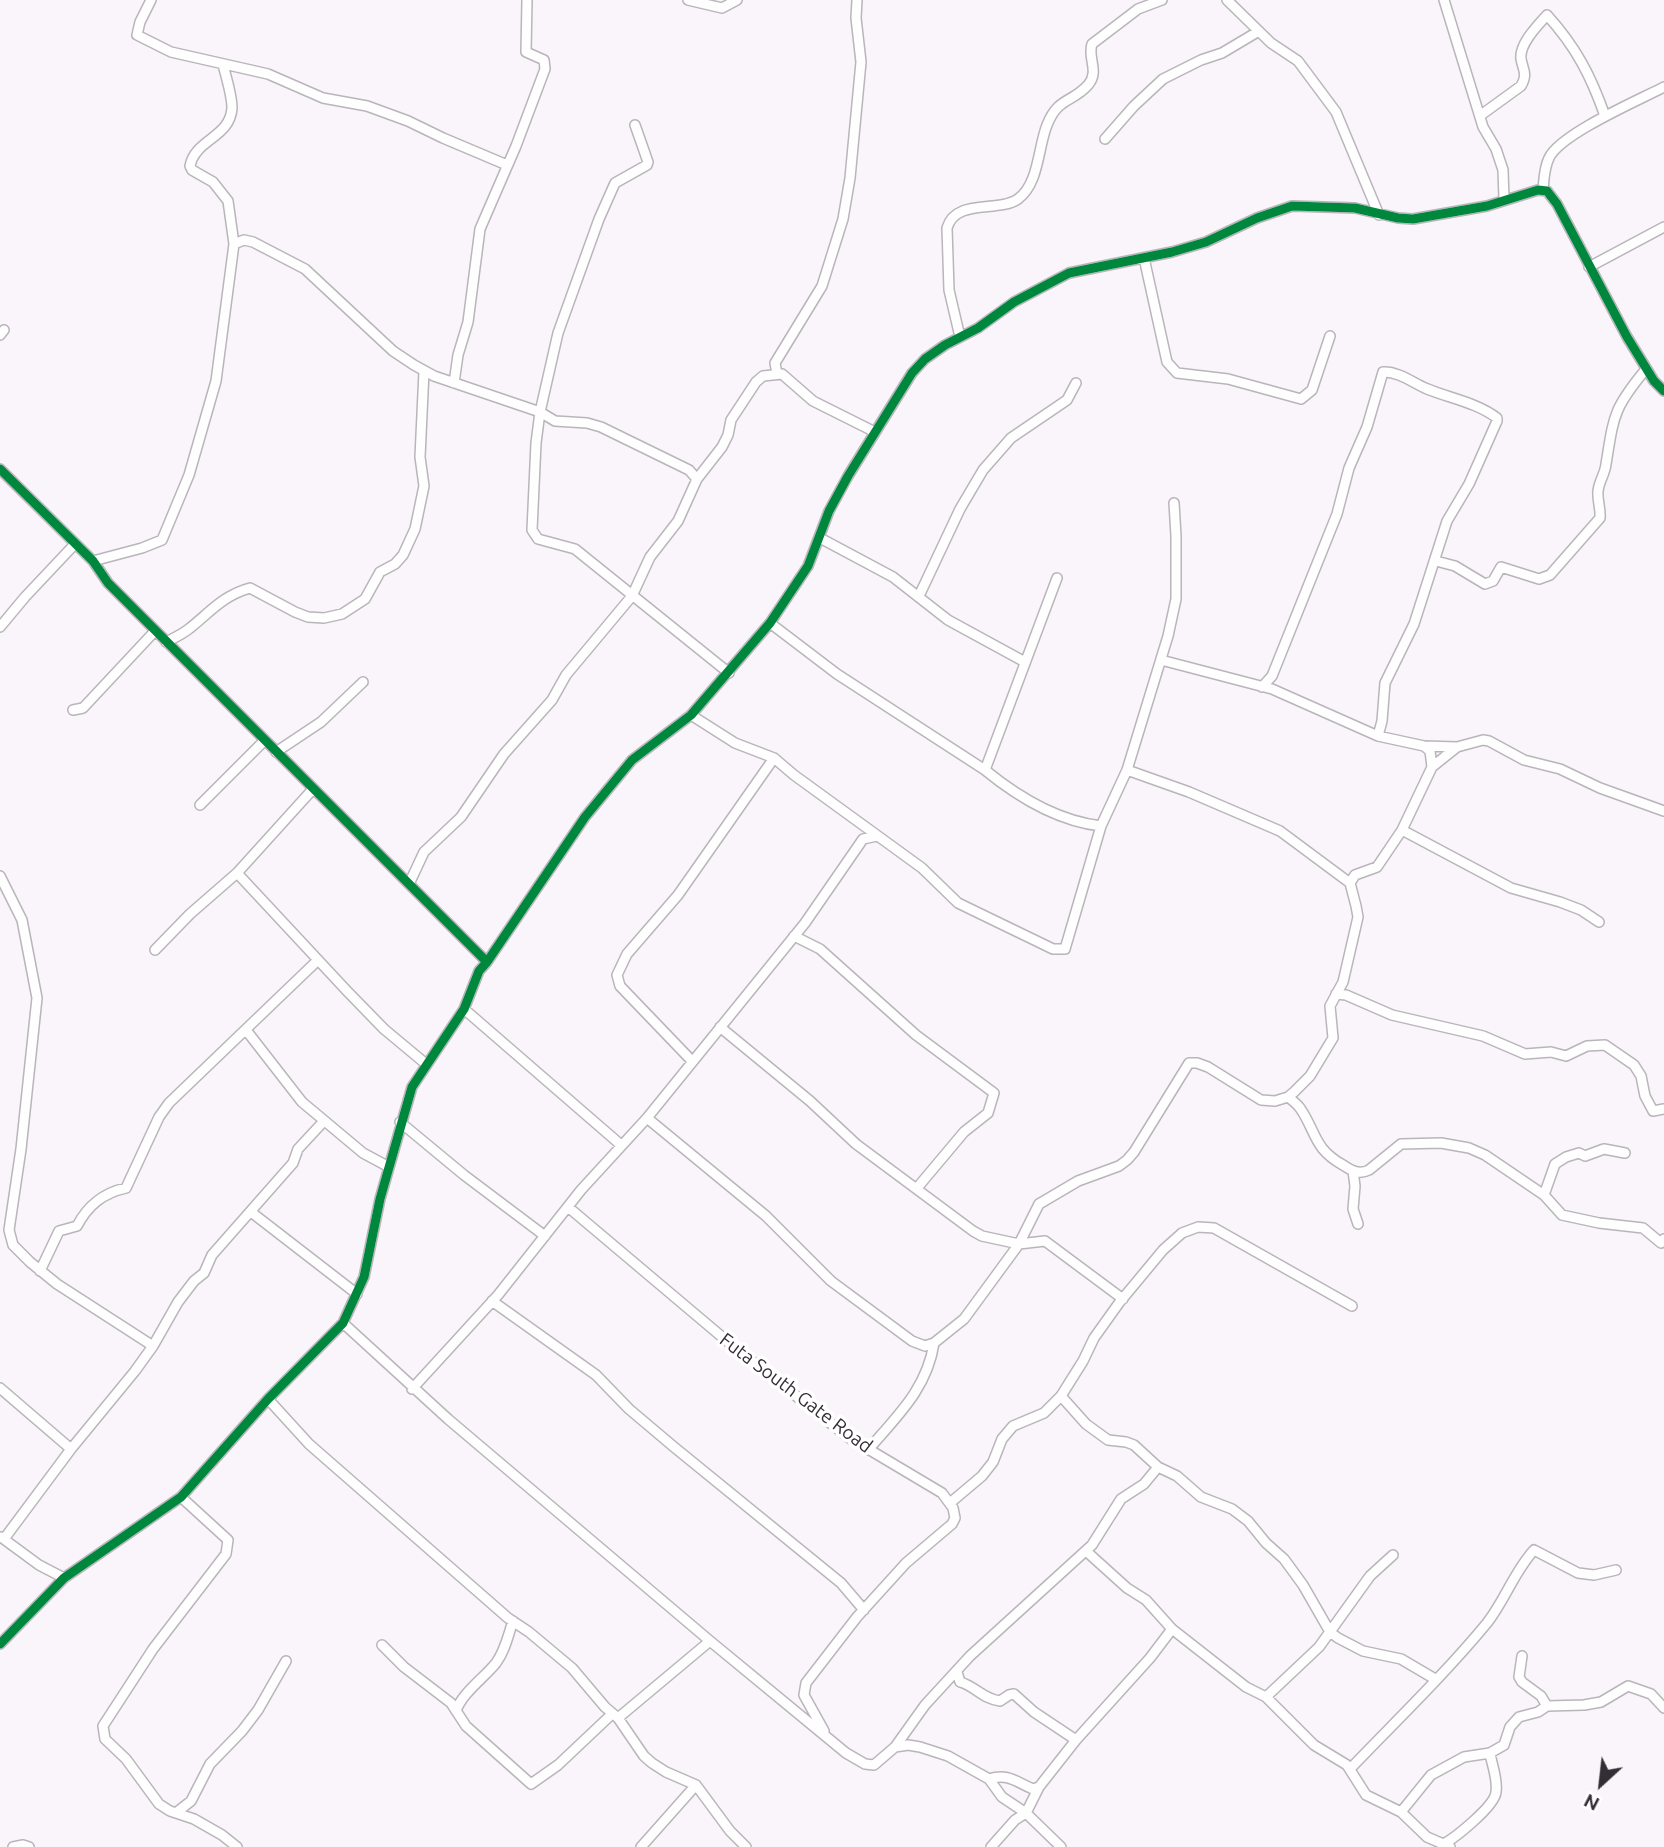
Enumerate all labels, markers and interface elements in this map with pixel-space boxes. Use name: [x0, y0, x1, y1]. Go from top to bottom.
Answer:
street label: Futa South Gate Road: [715, 1328, 877, 1458]
north arrow: [1566, 1749, 1636, 1819]
text: N: [1580, 1790, 1603, 1816]

